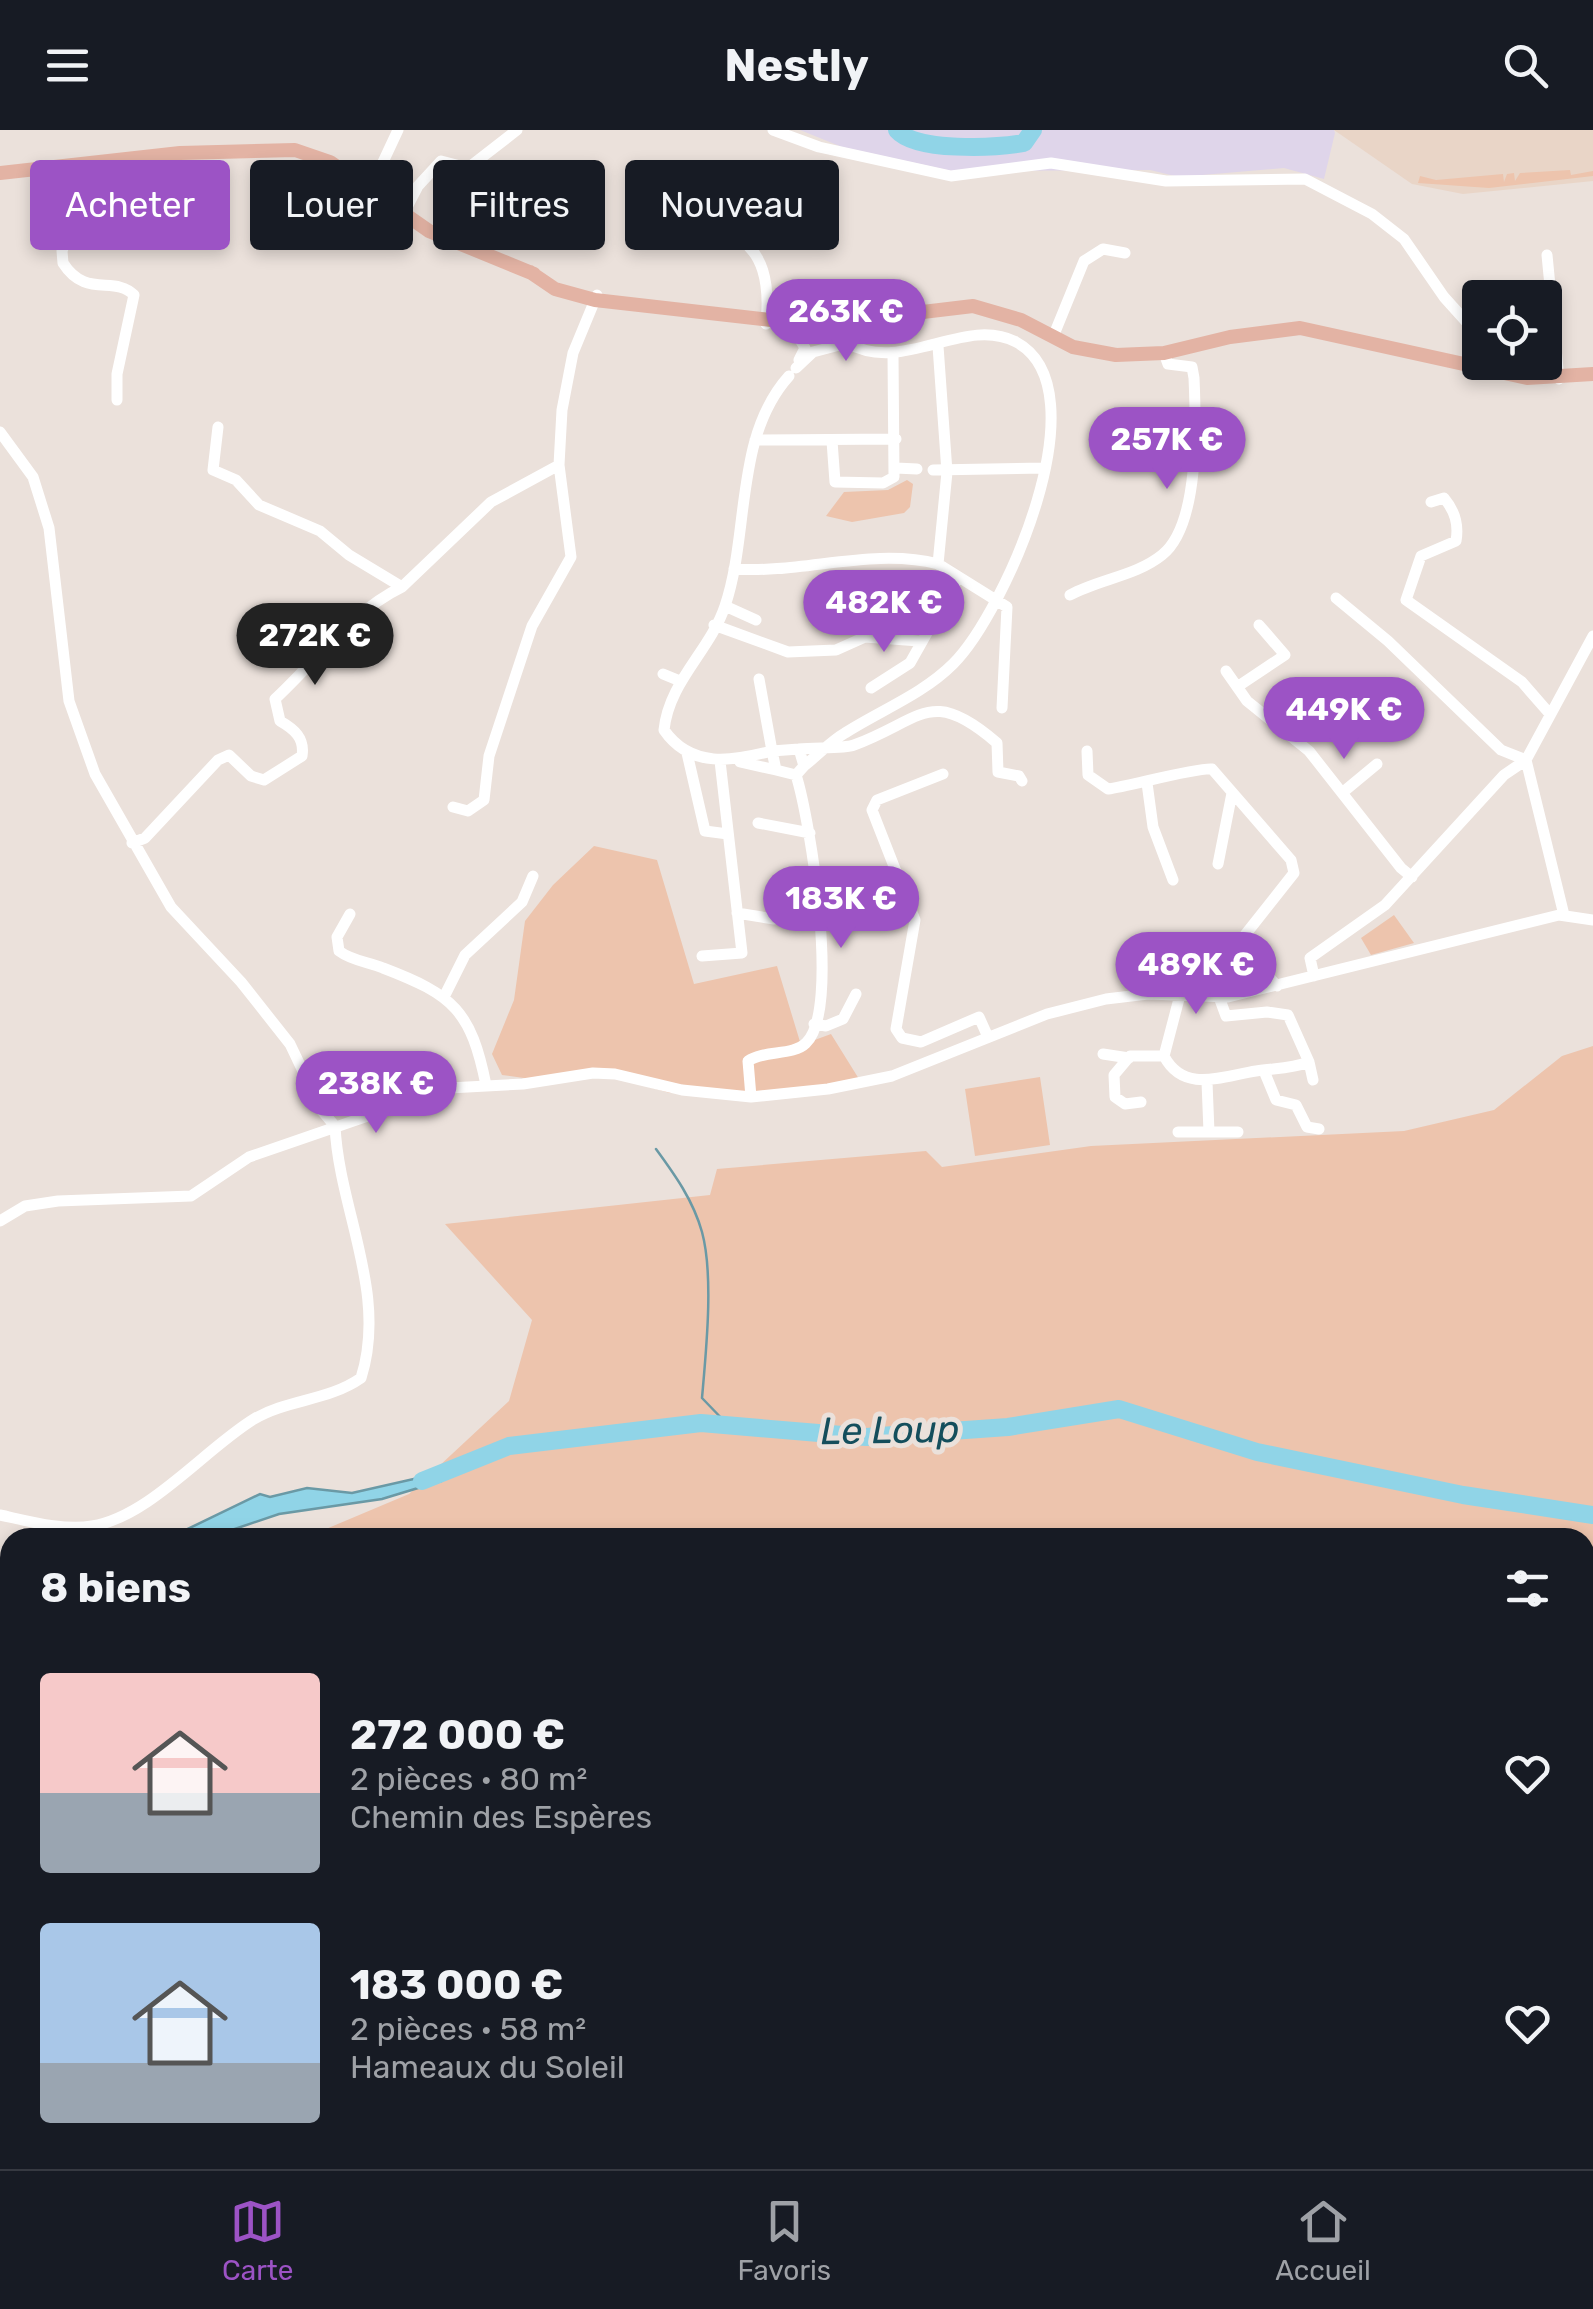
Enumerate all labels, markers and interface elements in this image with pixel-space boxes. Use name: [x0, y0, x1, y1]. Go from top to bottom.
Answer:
icon: menu: [40, 38, 95, 93]
icon: search: [1498, 38, 1553, 93]
text: Nestly: [724, 39, 869, 92]
chip: Acheter: [30, 160, 230, 250]
chip: Louer: [250, 160, 413, 250]
chip: Filtres: [433, 160, 605, 250]
chip: Nouveau: [625, 160, 839, 250]
pin: 263K €: [765, 279, 927, 364]
map controls: [1462, 280, 1562, 380]
button: locate: [1462, 280, 1562, 380]
text: 263K €: [788, 292, 904, 330]
pin: 257K €: [1086, 407, 1248, 492]
text: 257K €: [1111, 420, 1223, 458]
pin: 482K €: [803, 570, 965, 655]
text: 482K €: [825, 583, 943, 621]
pin: 272K €: [234, 603, 396, 688]
text: 272K €: [259, 616, 371, 654]
pin: 449K €: [1263, 677, 1425, 762]
text: 449K €: [1285, 690, 1403, 728]
pin: 183K €: [760, 866, 922, 951]
text: 183K €: [785, 879, 897, 917]
pin: 489K €: [1115, 932, 1277, 1017]
text: 489K €: [1137, 945, 1255, 983]
pin: 238K €: [295, 1051, 457, 1136]
text: 238K €: [318, 1064, 434, 1102]
water label: Le Loup: [820, 1406, 960, 1454]
icon: filters: [1500, 1561, 1555, 1616]
text: 8 biens: [40, 1563, 191, 1613]
text: 272 000 €: [350, 1710, 565, 1760]
icon: home: [120, 1713, 240, 1833]
icon: heart: [1500, 1746, 1555, 1801]
text: 2 pièces · 80 m²: [350, 1760, 587, 1798]
text: Chemin des Espères: [350, 1798, 652, 1836]
text: 183 000 €: [350, 1960, 564, 2010]
icon: home: [120, 1963, 240, 2083]
icon: heart: [1500, 1996, 1555, 2051]
text: 2 pièces · 58 m²: [350, 2010, 586, 2048]
text: Hameaux du Soleil: [350, 2048, 625, 2086]
tab: Carte: [222, 2194, 293, 2287]
tab: Favoris: [738, 2194, 831, 2287]
tab: Accueil: [1275, 2194, 1371, 2287]

